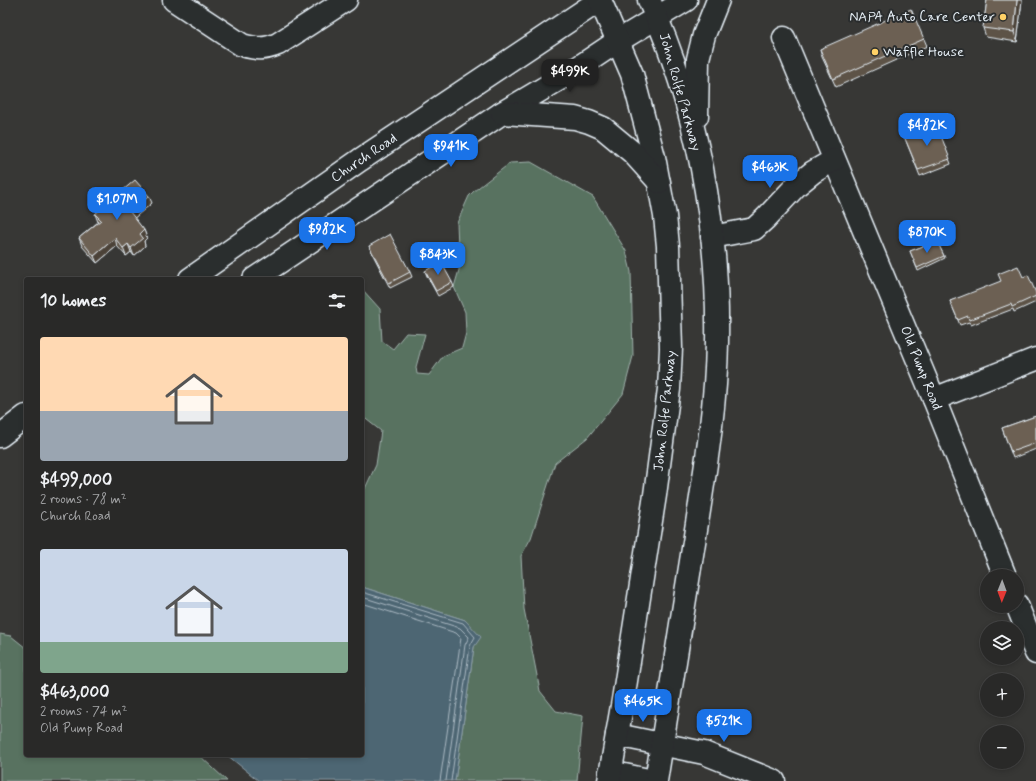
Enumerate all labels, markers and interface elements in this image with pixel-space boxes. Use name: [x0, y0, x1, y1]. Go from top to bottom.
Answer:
place label: NAPA Auto Care Center: [849, 8, 995, 26]
marker: NAPA Auto Care Center: [998, 12, 1008, 22]
street label: John Rolfe Parkway: [655, 31, 705, 153]
place label: Waffle House: [883, 43, 964, 61]
marker: Waffle House: [870, 47, 880, 57]
pin: $499K: [542, 59, 598, 93]
text: $499K: [551, 63, 589, 80]
pin: $482K: [899, 113, 955, 147]
text: $482K: [907, 117, 947, 134]
street label: Church Road: [327, 129, 401, 187]
pin: $941K: [423, 134, 479, 168]
text: $941K: [433, 138, 469, 155]
pin: $463K: [742, 155, 798, 189]
text: $463K: [752, 159, 788, 176]
pin: $1.07M: [84, 187, 150, 221]
text: $1.07M: [96, 191, 138, 208]
pin: $982K: [299, 217, 355, 251]
pin: $870K: [899, 220, 955, 254]
text: $982K: [308, 221, 346, 238]
text: $870K: [908, 224, 946, 241]
pin: $843K: [410, 242, 466, 276]
text: $843K: [419, 246, 457, 263]
text: 10 homes: [40, 290, 106, 312]
icon: filters: [326, 290, 348, 312]
street label: Old Pump Road: [896, 323, 946, 413]
street label: John Rolfe Parkway: [650, 350, 680, 472]
icon: home: [158, 363, 230, 435]
text: $499,000: [40, 469, 112, 491]
text: 2 rooms · 78 m²: [40, 491, 127, 508]
text: Church Road: [40, 508, 111, 525]
north arrow: [980, 569, 1024, 613]
map controls: [980, 569, 1024, 769]
icon: home: [158, 575, 230, 647]
button: layers: [980, 621, 1024, 665]
button: +: [980, 673, 1024, 717]
text: $463,000: [40, 681, 109, 703]
pin: $465K: [615, 689, 671, 723]
text: $465K: [624, 693, 662, 710]
text: 2 rooms · 74 m²: [40, 703, 127, 720]
pin: $521K: [696, 709, 752, 743]
text: $521K: [706, 713, 742, 730]
text: Old Pump Road: [40, 720, 123, 737]
button: −: [980, 725, 1024, 769]

